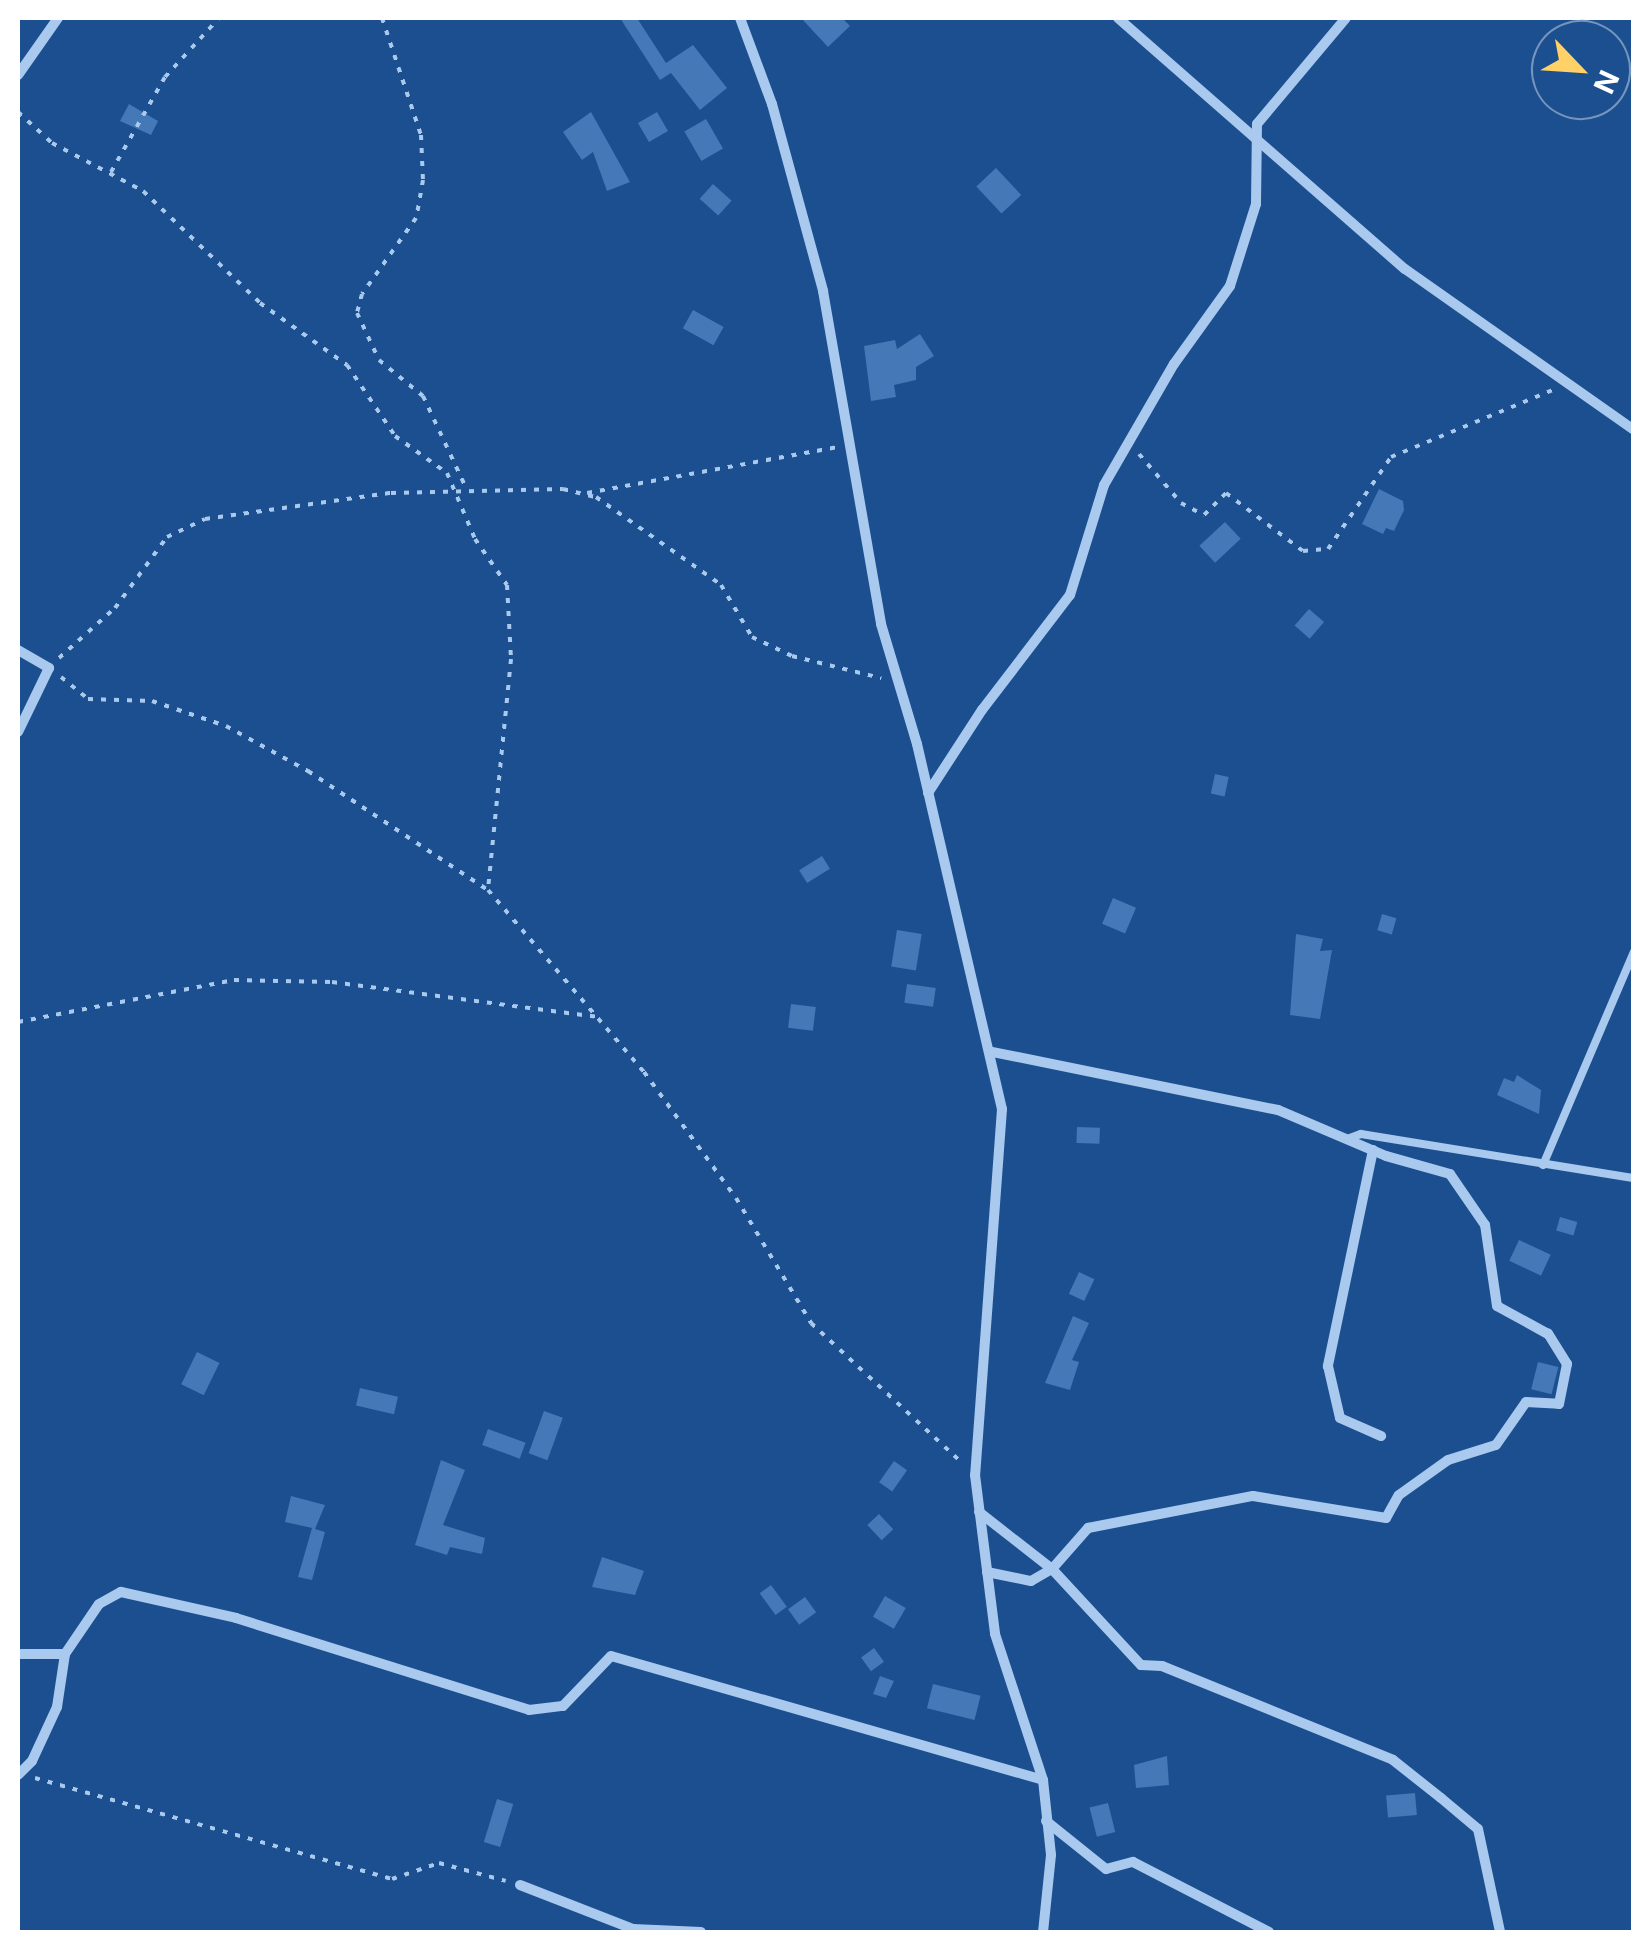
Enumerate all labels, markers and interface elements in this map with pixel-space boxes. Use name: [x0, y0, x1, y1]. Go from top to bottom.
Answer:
north arrow: [1531, 20, 1631, 120]
text: N: [1586, 65, 1626, 99]

